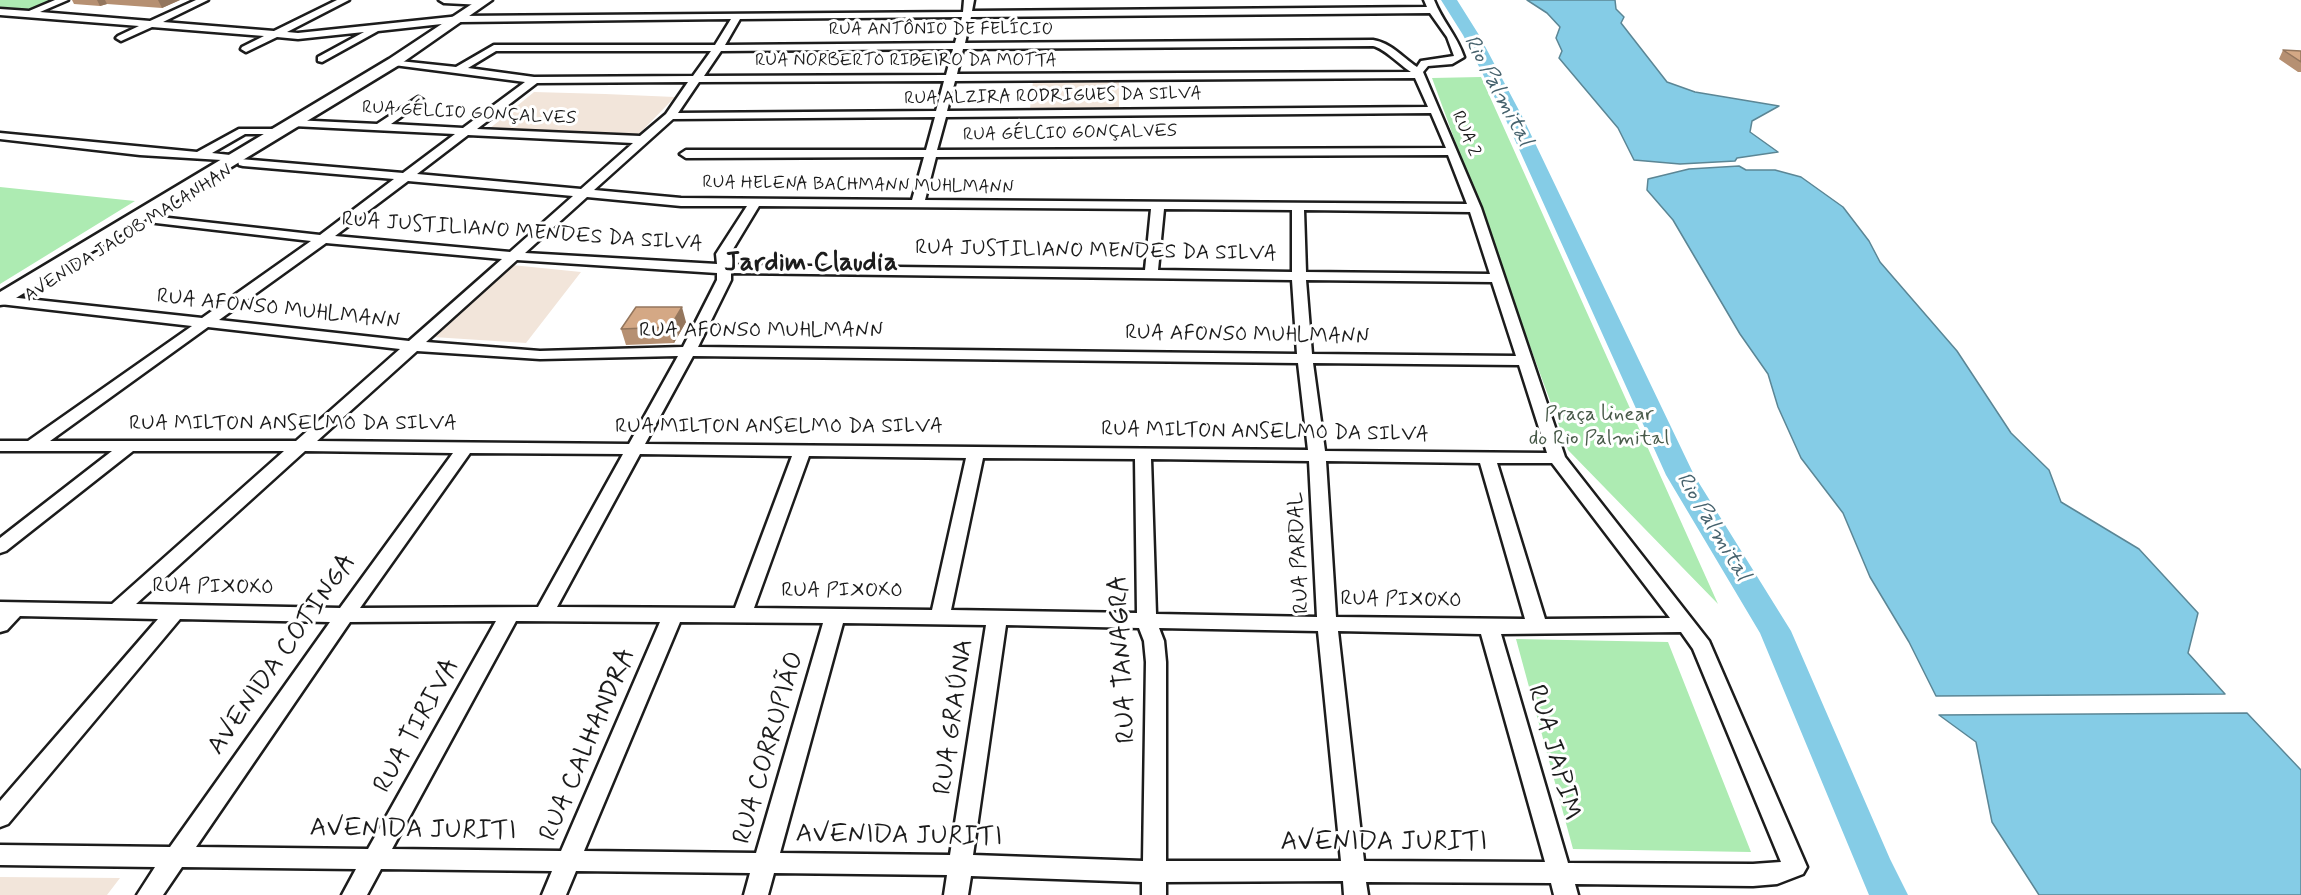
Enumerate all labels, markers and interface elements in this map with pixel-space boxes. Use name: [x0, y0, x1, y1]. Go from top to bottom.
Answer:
street label: RUA ANTÔNIO DE FELÍCIO: [829, 19, 1053, 41]
water label: Rio Palmital: [1457, 31, 1537, 151]
street label: RUA NORBERTO RIBEIRO DA MOTTA: [755, 50, 1057, 72]
street label: RUA ALZIRA RODRIGUES DA SILVA: [904, 84, 1202, 110]
street label: RUA GÉLCIO GONÇALVES: [361, 98, 577, 130]
street label: RUA 2: [1446, 108, 1484, 160]
street label: RUA GÉLCIO GONÇALVES: [963, 121, 1177, 147]
street label: AVENIDA JACOB MACANHAN: [21, 161, 237, 307]
street label: RUA HELENA BACHMANN MUHLMANN: [702, 172, 1014, 200]
street label: RUA JUSTILIANO MENDES DA SILVA: [341, 208, 703, 258]
street label: RUA JUSTILIANO MENDES DA SILVA: [915, 236, 1277, 268]
district label: Jardim Claudia: [724, 248, 898, 280]
street label: RUA AFONSO MUHLMANN: [155, 285, 401, 335]
street label: RUA AFONSO MUHLMANN: [639, 319, 883, 345]
street label: RUA AFONSO MUHLMANN: [1125, 321, 1369, 351]
park label: Praça linear do Rio Palmital: [1529, 403, 1669, 453]
street label: RUA MILTON ANSELMO DA SILVA: [129, 412, 457, 438]
street label: RUA MILTON ANSELMO DA SILVA: [615, 415, 943, 441]
street label: RUA MILTON ANSELMO DA SILVA: [1101, 418, 1429, 448]
water label: Rio Palmital: [1669, 468, 1755, 586]
street label: RUA PARDAL: [1284, 492, 1316, 614]
street label: AVENIDA COTINGA: [202, 548, 364, 762]
street label: RUA PIXOXO: [152, 574, 274, 602]
street label: RUA TANAGRA: [1104, 574, 1144, 744]
street label: RUA PIXOXO: [781, 579, 903, 605]
street label: RUA PIXOXO: [1340, 587, 1462, 615]
street label: RUA GRAÚNA: [929, 637, 981, 797]
street label: RUA CALHANDRA: [534, 644, 644, 846]
street label: RUA CORRUPIÃO: [728, 648, 812, 848]
street label: RUA TIRIVA: [368, 653, 468, 799]
street label: RUA JAPIM: [1519, 682, 1587, 824]
street label: AVENIDA JURITI: [309, 814, 517, 848]
street label: AVENIDA JURITI: [795, 820, 1003, 854]
street label: AVENIDA JURITI: [1281, 828, 1487, 860]

